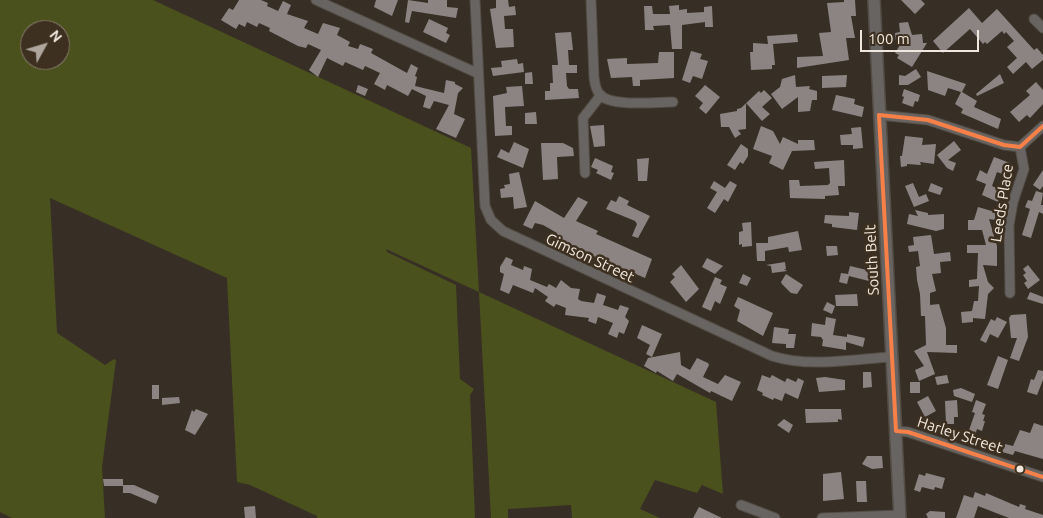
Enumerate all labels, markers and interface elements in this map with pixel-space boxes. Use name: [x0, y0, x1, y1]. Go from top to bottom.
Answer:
north arrow: [20, 20, 70, 70]
scale bar: [863, 20, 982, 52]
text: N: [46, 27, 65, 45]
text: 100 m: [868, 30, 910, 47]
street label: Leeds Place: [987, 163, 1017, 243]
street label: South Belt: [861, 224, 883, 296]
street label: Gimson Street: [543, 230, 637, 286]
street label: Harley Street: [915, 413, 1005, 457]
unlabelled marker: [1015, 464, 1025, 474]

